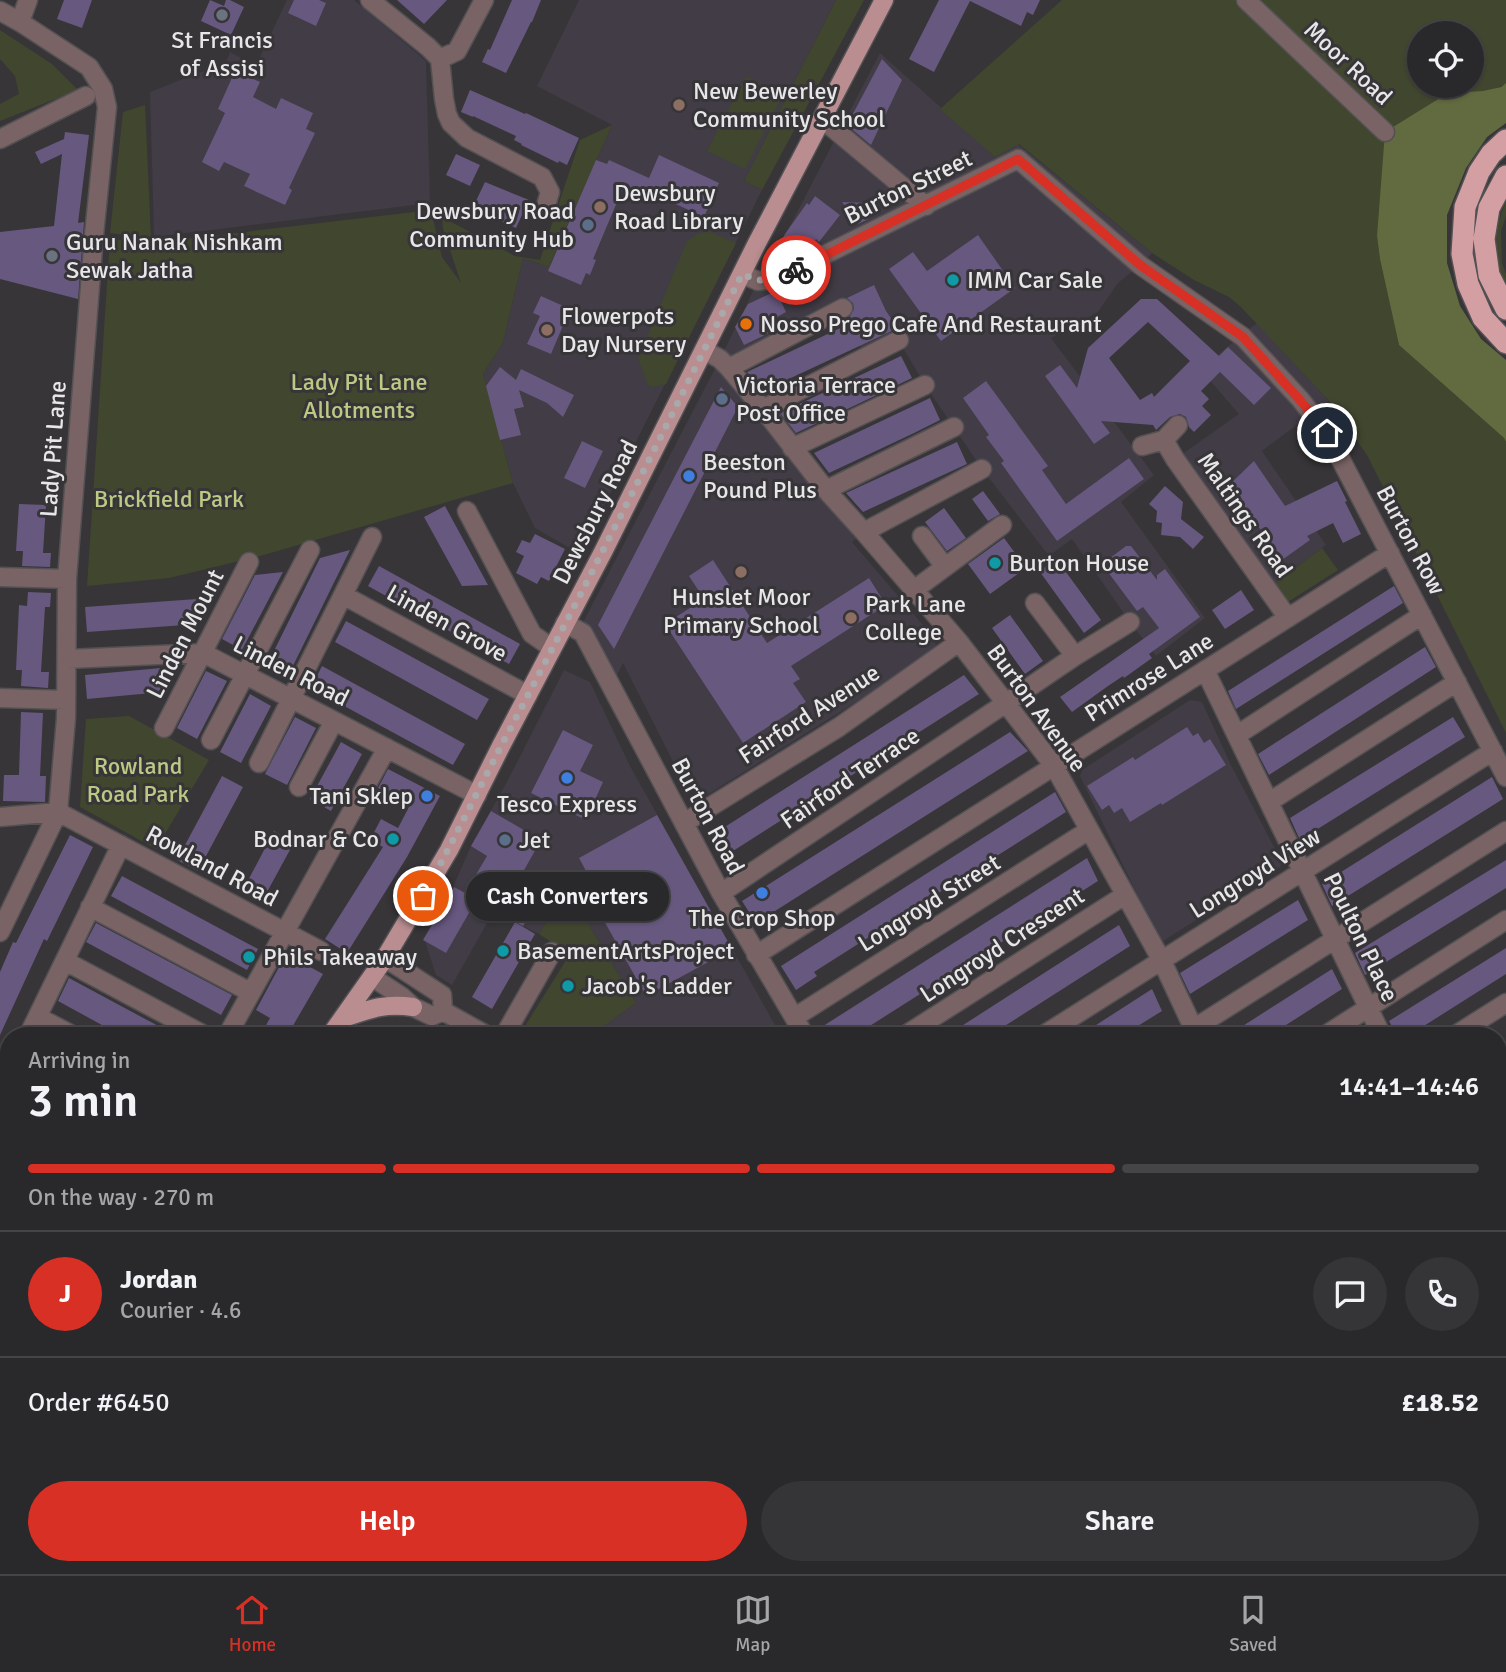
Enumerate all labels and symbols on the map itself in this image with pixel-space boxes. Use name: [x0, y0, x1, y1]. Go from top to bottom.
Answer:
marker: St Francis of Assisi: [214, 7, 230, 23]
street label: Moor Road: [1298, 15, 1398, 111]
place label: St Francis of Assisi: [171, 25, 273, 83]
place label: New Bewerley Community School: [693, 76, 885, 134]
marker: New Bewerley Community School: [671, 97, 687, 113]
street label: Burton Street: [839, 143, 977, 231]
place label: Dewsbury Road Library: [614, 178, 743, 236]
place label: Dewsbury Road Community Hub: [409, 196, 574, 254]
marker: Dewsbury Road Library: [592, 199, 608, 215]
marker: Dewsbury Road Community Hub: [580, 217, 596, 233]
place label: Guru Nanak Nishkam Sewak Jatha: [66, 227, 283, 285]
courier: [761, 235, 831, 305]
marker: Guru Nanak Nishkam Sewak Jatha: [44, 248, 60, 264]
place label: IMM Car Sale: [967, 265, 1103, 295]
marker: IMM Car Sale: [945, 272, 961, 288]
place label: Flowerpots Day Nursery: [561, 301, 686, 359]
place label: Nosso Prego Cafe And Restaurant: [760, 309, 1102, 339]
marker: Nosso Prego Cafe And Restaurant: [738, 316, 754, 332]
marker: Flowerpots Day Nursery: [539, 322, 555, 338]
park label: Lady Pit Lane Allotments: [291, 367, 427, 425]
place label: Victoria Terrace Post Office: [736, 370, 896, 428]
street label: Lady Pit Lane: [33, 380, 73, 518]
marker: Victoria Terrace Post Office: [714, 391, 730, 407]
pin: [1297, 403, 1357, 463]
street label: Dewsbury Road: [546, 435, 644, 589]
place label: Beeston Pound Plus: [703, 447, 817, 505]
street label: Maltings Road: [1191, 447, 1299, 583]
marker: Beeston Pound Plus: [681, 468, 697, 484]
street label: Burton Row: [1370, 480, 1452, 600]
park label: Brickfield Park: [94, 484, 244, 514]
place label: Burton House: [1009, 548, 1149, 578]
marker: Burton House: [987, 555, 1003, 571]
street label: Linden Mount: [140, 564, 230, 704]
marker: Hunslet Moor Primary School: [733, 564, 749, 580]
street label: Linden Grove: [381, 578, 513, 668]
place label: Hunslet Moor Primary School: [663, 582, 819, 640]
place label: Park Lane College: [865, 589, 966, 647]
marker: Park Lane College: [843, 610, 859, 626]
street label: Primrose Lane: [1079, 626, 1219, 728]
street label: Linden Road: [228, 629, 354, 713]
street label: Burton Avenue: [980, 638, 1094, 778]
street label: Fairford Avenue: [733, 657, 885, 771]
street label: Fairford Terrace: [775, 720, 925, 836]
park label: Rowland Road Park: [87, 751, 189, 809]
street label: Burton Road: [665, 753, 751, 879]
marker: Tesco Express: [559, 770, 575, 786]
place label: Tani Sklep: [309, 781, 413, 811]
marker: Tani Sklep: [419, 788, 435, 804]
place label: Tesco Express: [497, 789, 637, 819]
street label: Rowland Road: [141, 819, 283, 913]
street label: Longroyd View: [1184, 821, 1326, 925]
place label: Bodnar & Co: [253, 824, 379, 854]
place label: Jet: [519, 825, 550, 855]
marker: Bodnar & Co: [385, 831, 401, 847]
marker: Jet: [497, 832, 513, 848]
street label: Longroyd Street: [852, 847, 1006, 959]
pin: [393, 866, 453, 926]
street label: Poulton Place: [1317, 867, 1405, 1007]
callout: Cash Converters: [465, 872, 668, 920]
street label: Longroyd Crescent: [914, 881, 1090, 1009]
marker: The Crop Shop: [754, 885, 770, 901]
place label: The Crop Shop: [688, 903, 836, 933]
place label: BasementArtsProject: [517, 936, 734, 966]
place label: Phils Takeaway: [263, 942, 417, 972]
marker: BasementArtsProject: [495, 943, 511, 959]
marker: Phils Takeaway: [241, 949, 257, 965]
place label: Jacob's Ladder: [582, 971, 732, 1001]
marker: Jacob's Ladder: [560, 978, 576, 994]

